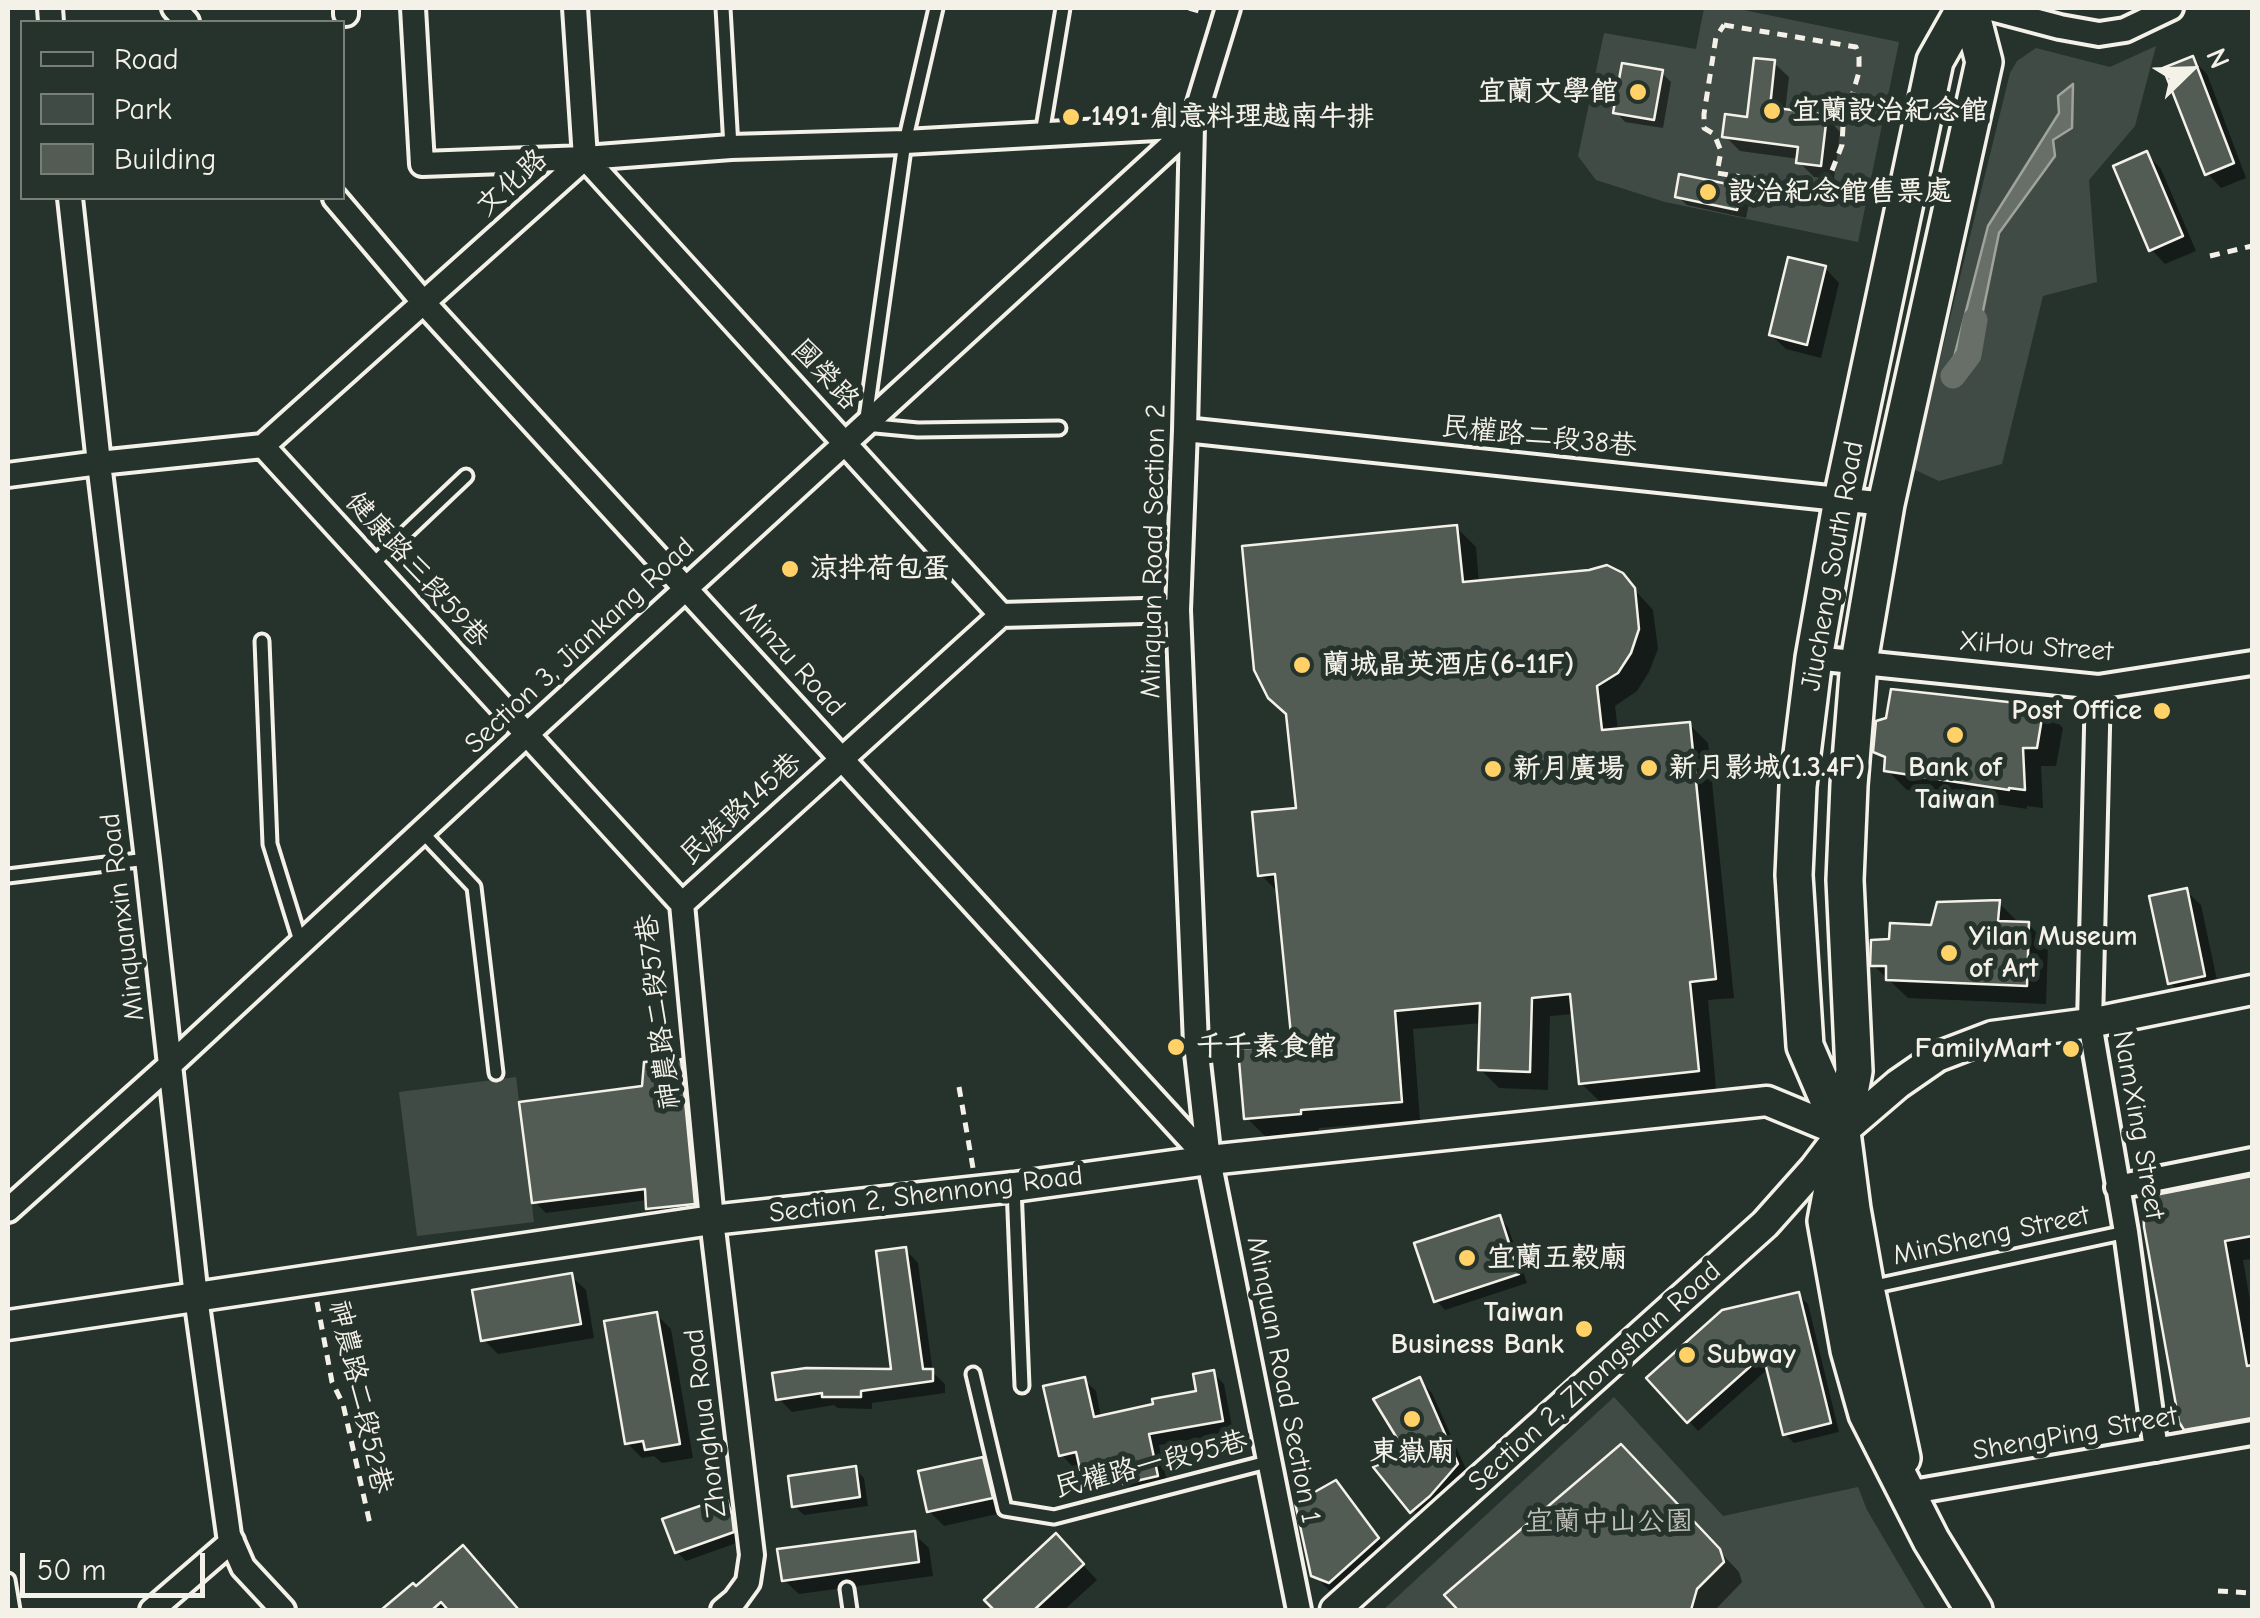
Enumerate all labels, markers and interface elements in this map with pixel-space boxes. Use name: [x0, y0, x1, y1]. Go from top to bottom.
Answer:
legend: [20, 20, 345, 200]
north arrow: [2140, 20, 2240, 120]
text: Road: [114, 42, 179, 77]
text: N: [2199, 44, 2236, 73]
place label: 宜蘭文學館: [1478, 75, 1618, 109]
marker: 宜蘭文學館: [1627, 81, 1649, 103]
text: Park: [114, 92, 171, 127]
place label: 宜蘭設治紀念館: [1792, 94, 1988, 128]
place label: 1491 創意料理越南牛排: [1091, 100, 1374, 134]
marker: 宜蘭設治紀念館: [1761, 100, 1783, 122]
marker: 1491 創意料理越南牛排: [1060, 106, 1082, 128]
text: Building: [114, 142, 217, 177]
street label: 文化路: [470, 142, 554, 224]
place label: 設治紀念館售票處: [1728, 175, 1952, 209]
marker: 設治紀念館售票處: [1697, 181, 1719, 203]
street label: 國榮路: [784, 333, 866, 417]
street label: Minquan Road Section 2: [1135, 403, 1173, 699]
street label: 民權路二段38巷: [1439, 410, 1639, 464]
street label: Jiucheng South Road: [1794, 438, 1872, 694]
street label: 健康路三段59巷: [338, 485, 496, 655]
street label: Section 3, Jiankang Road: [458, 531, 702, 761]
place label: 涼拌荷包蛋: [810, 552, 950, 586]
marker: 涼拌荷包蛋: [779, 558, 801, 580]
street label: Minzu Road: [732, 596, 852, 724]
street label: XiHou Street: [1958, 625, 2114, 669]
place label: 蘭城晶英酒店(6-11F): [1322, 648, 1574, 682]
marker: 蘭城晶英酒店(6-11F): [1291, 654, 1313, 676]
place label: Post Office: [2011, 694, 2142, 728]
marker: Post Office: [2151, 700, 2173, 722]
marker: Bank of Taiwan: [1944, 724, 1966, 746]
street label: 民族路145巷: [673, 746, 809, 872]
place label: 新月影城(1.3.4F): [1669, 751, 1865, 785]
place label: Bank of Taiwan: [1908, 751, 2002, 817]
place label: 新月廣場: [1513, 752, 1625, 786]
marker: 新月影城(1.3.4F): [1638, 757, 1660, 779]
marker: 新月廣場: [1482, 758, 1504, 780]
street label: Minquanxin Road: [94, 811, 152, 1023]
street label: 神農路二段57巷: [630, 912, 688, 1112]
place label: Yilan Museum of Art: [1969, 920, 2138, 986]
marker: Yilan Museum of Art: [1938, 942, 1960, 964]
street label: NamXing Street: [2105, 1028, 2171, 1222]
place label: 千千素食館: [1196, 1030, 1336, 1064]
place label: FamilyMart: [1915, 1032, 2051, 1066]
marker: 千千素食館: [1165, 1036, 1187, 1058]
marker: FamilyMart: [2060, 1038, 2082, 1060]
street label: Section 2, Shennong Road: [767, 1159, 1085, 1231]
street label: MinSheng Street: [1890, 1199, 2092, 1273]
street label: Minquan Road Section 1: [1239, 1234, 1327, 1526]
place label: 宜蘭五穀廟: [1487, 1241, 1627, 1275]
marker: 宜蘭五穀廟: [1456, 1247, 1478, 1269]
street label: Section 2, Zhongshan Road: [1462, 1255, 1728, 1499]
place label: Taiwan Business Bank: [1391, 1296, 1564, 1362]
street label: 神農路二段52巷: [321, 1297, 399, 1497]
marker: Taiwan Business Bank: [1573, 1318, 1595, 1340]
street label: Zhonghua Road: [678, 1327, 734, 1519]
place label: Subway: [1707, 1338, 1796, 1372]
marker: Subway: [1676, 1344, 1698, 1366]
street label: ShengPing Street: [1970, 1400, 2180, 1468]
marker: 東嶽廟: [1401, 1408, 1423, 1430]
street label: 民權路一段95巷: [1051, 1425, 1251, 1505]
place label: 東嶽廟: [1370, 1435, 1454, 1469]
park label: 宜蘭中山公園: [1525, 1505, 1693, 1539]
scale bar: [25, 1533, 210, 1595]
text: 50 m: [37, 1553, 106, 1588]

